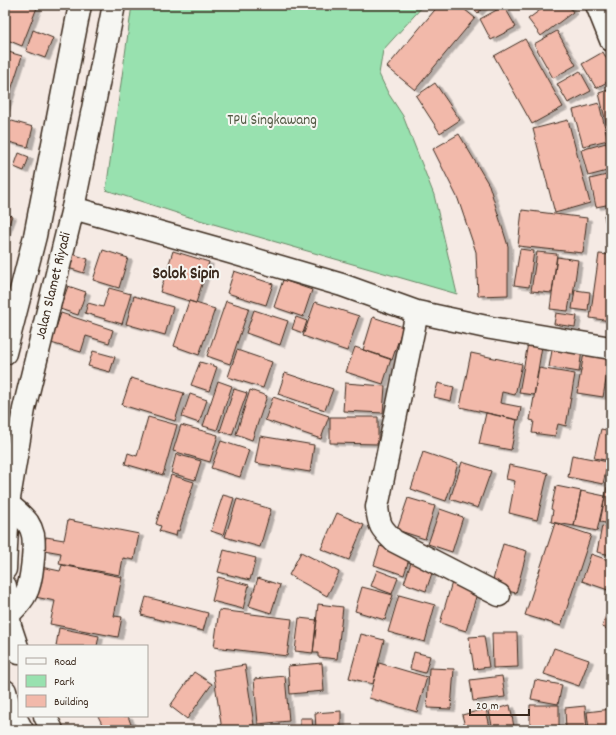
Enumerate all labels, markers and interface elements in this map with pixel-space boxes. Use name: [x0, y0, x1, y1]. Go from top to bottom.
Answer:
park label: TPU Singkawang: [227, 110, 317, 132]
street label: Jalan Slamet Riyadi: [30, 230, 78, 342]
district label: Solok Sipin: [153, 263, 220, 287]
legend: [18, 645, 148, 717]
text: Road: [54, 654, 76, 671]
text: Park: [54, 674, 75, 691]
scale bar: [470, 691, 529, 717]
text: Building: [54, 694, 89, 711]
text: 20 m: [476, 698, 499, 715]

